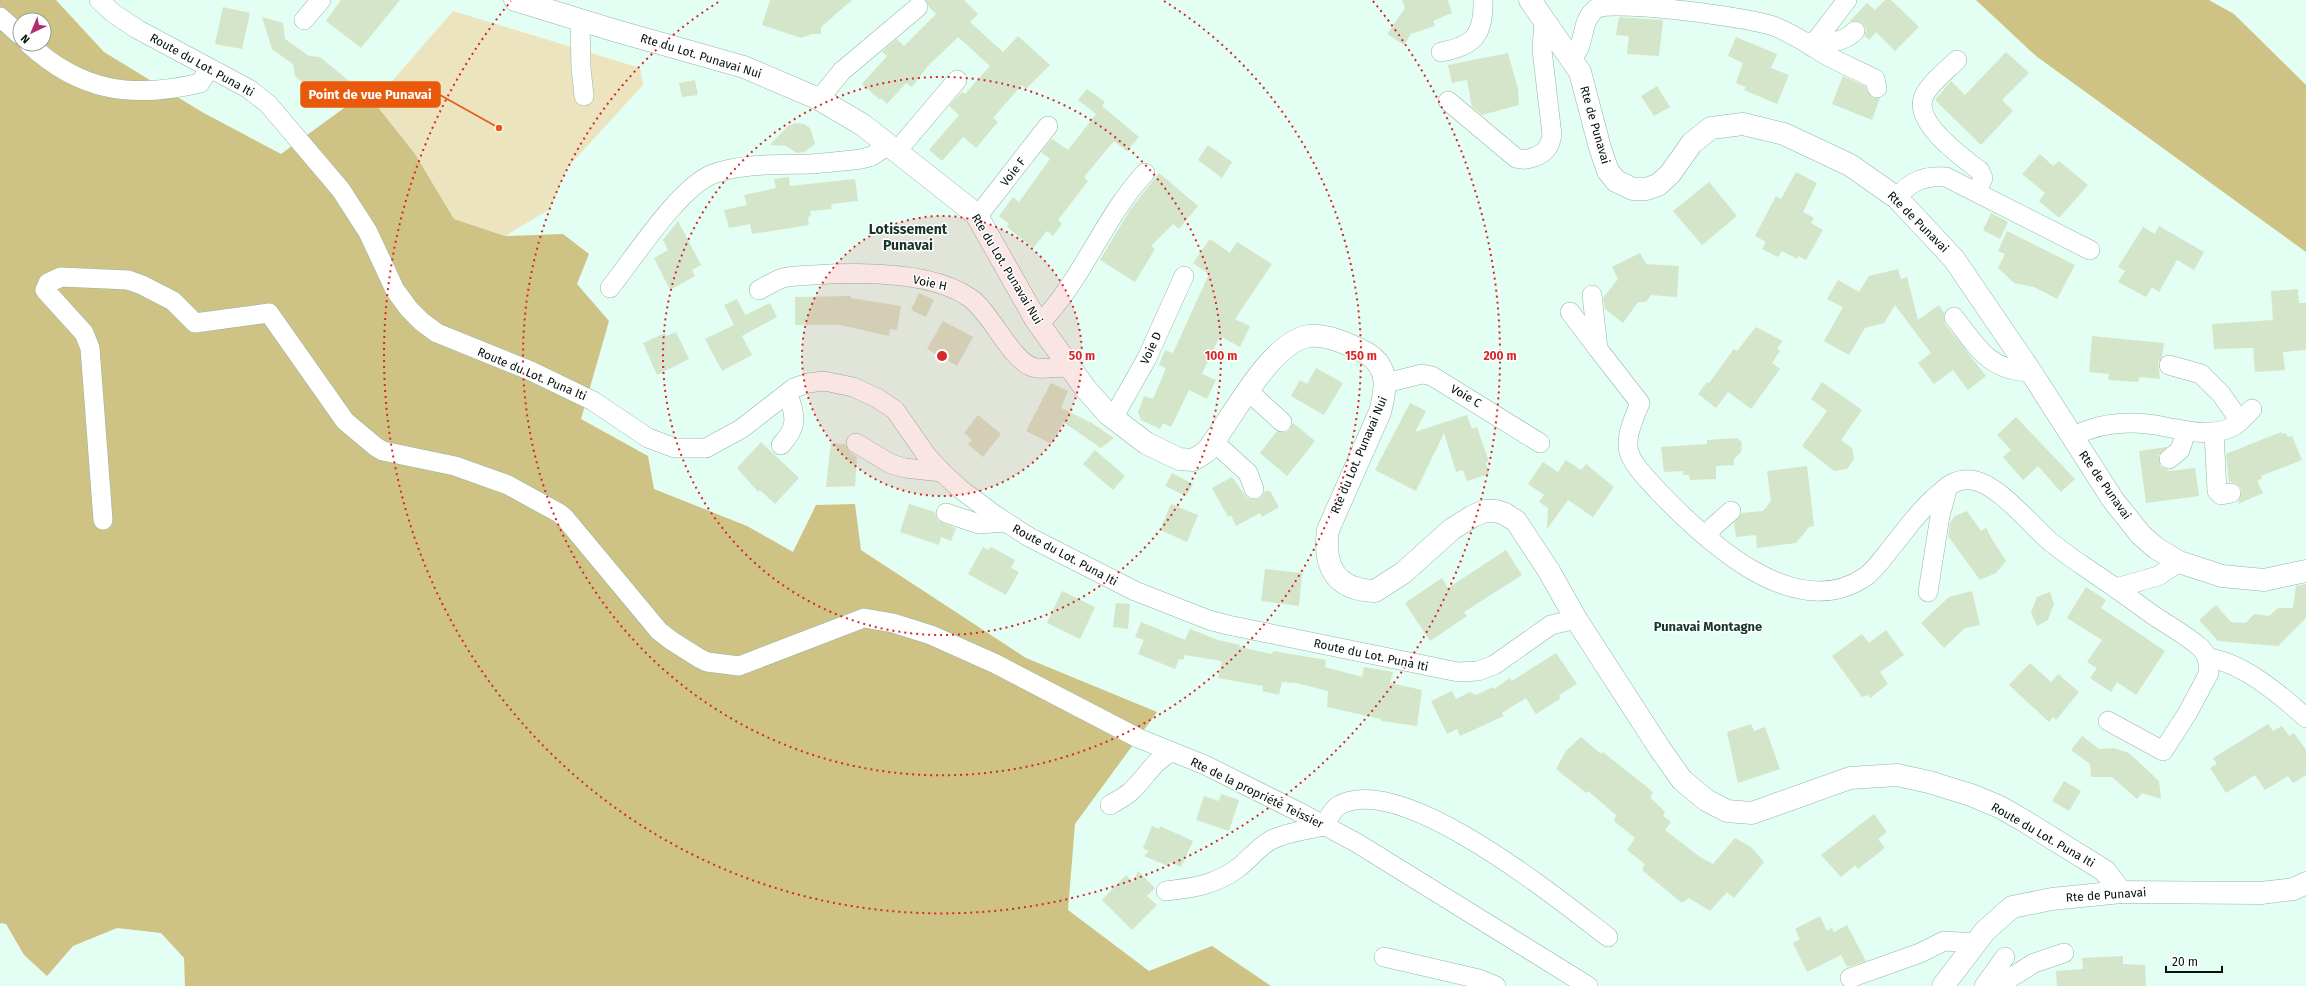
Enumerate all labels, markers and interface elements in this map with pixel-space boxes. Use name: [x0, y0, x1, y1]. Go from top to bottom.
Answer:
north arrow: [12, 12, 52, 52]
street label: Route du Lot. Puna Iti: [147, 31, 257, 99]
street label: Rte du Lot. Punavai Nui: [639, 31, 763, 81]
text: N: [18, 32, 33, 46]
callout: Point de vue Punavai: [301, 82, 440, 107]
street label: Rte de Punavai: [1577, 84, 1613, 166]
text: Point de vue Punavai: [308, 87, 432, 102]
street label: Voie F: [998, 155, 1029, 189]
street label: Rte de Punavai: [1885, 189, 1951, 255]
street label: Rte du Lot. Punavai Nui: [969, 211, 1045, 327]
district label: Lotissement Punavai: [869, 221, 948, 254]
street label: Voie H: [912, 273, 948, 293]
street label: Voie D: [1137, 329, 1165, 366]
street label: Route du Lot. Puna Iti: [475, 345, 589, 403]
centre of rings: [935, 349, 949, 363]
text: 50 m: [1069, 349, 1095, 363]
text: 100 m: [1205, 349, 1237, 363]
text: 150 m: [1345, 349, 1377, 363]
text: 200 m: [1483, 349, 1517, 363]
street label: Voie C: [1448, 382, 1484, 410]
street label: Rte du Lot. Punavai Nui: [1328, 394, 1390, 516]
street label: Rte de Punavai: [2076, 448, 2134, 522]
street label: Route du Lot. Puna Iti: [1010, 521, 1120, 589]
district label: Punavai Montagne: [1654, 619, 1762, 634]
street label: Route du Lot. Puna Iti: [1312, 636, 1430, 674]
street label: Rte de la propriété Teissier: [1188, 755, 1326, 832]
street label: Route du Lot. Puna Iti: [1989, 800, 2097, 870]
street label: Rte de Punavai: [2065, 885, 2147, 905]
scale bar: [2166, 948, 2222, 974]
text: 20 m: [2172, 955, 2198, 969]

